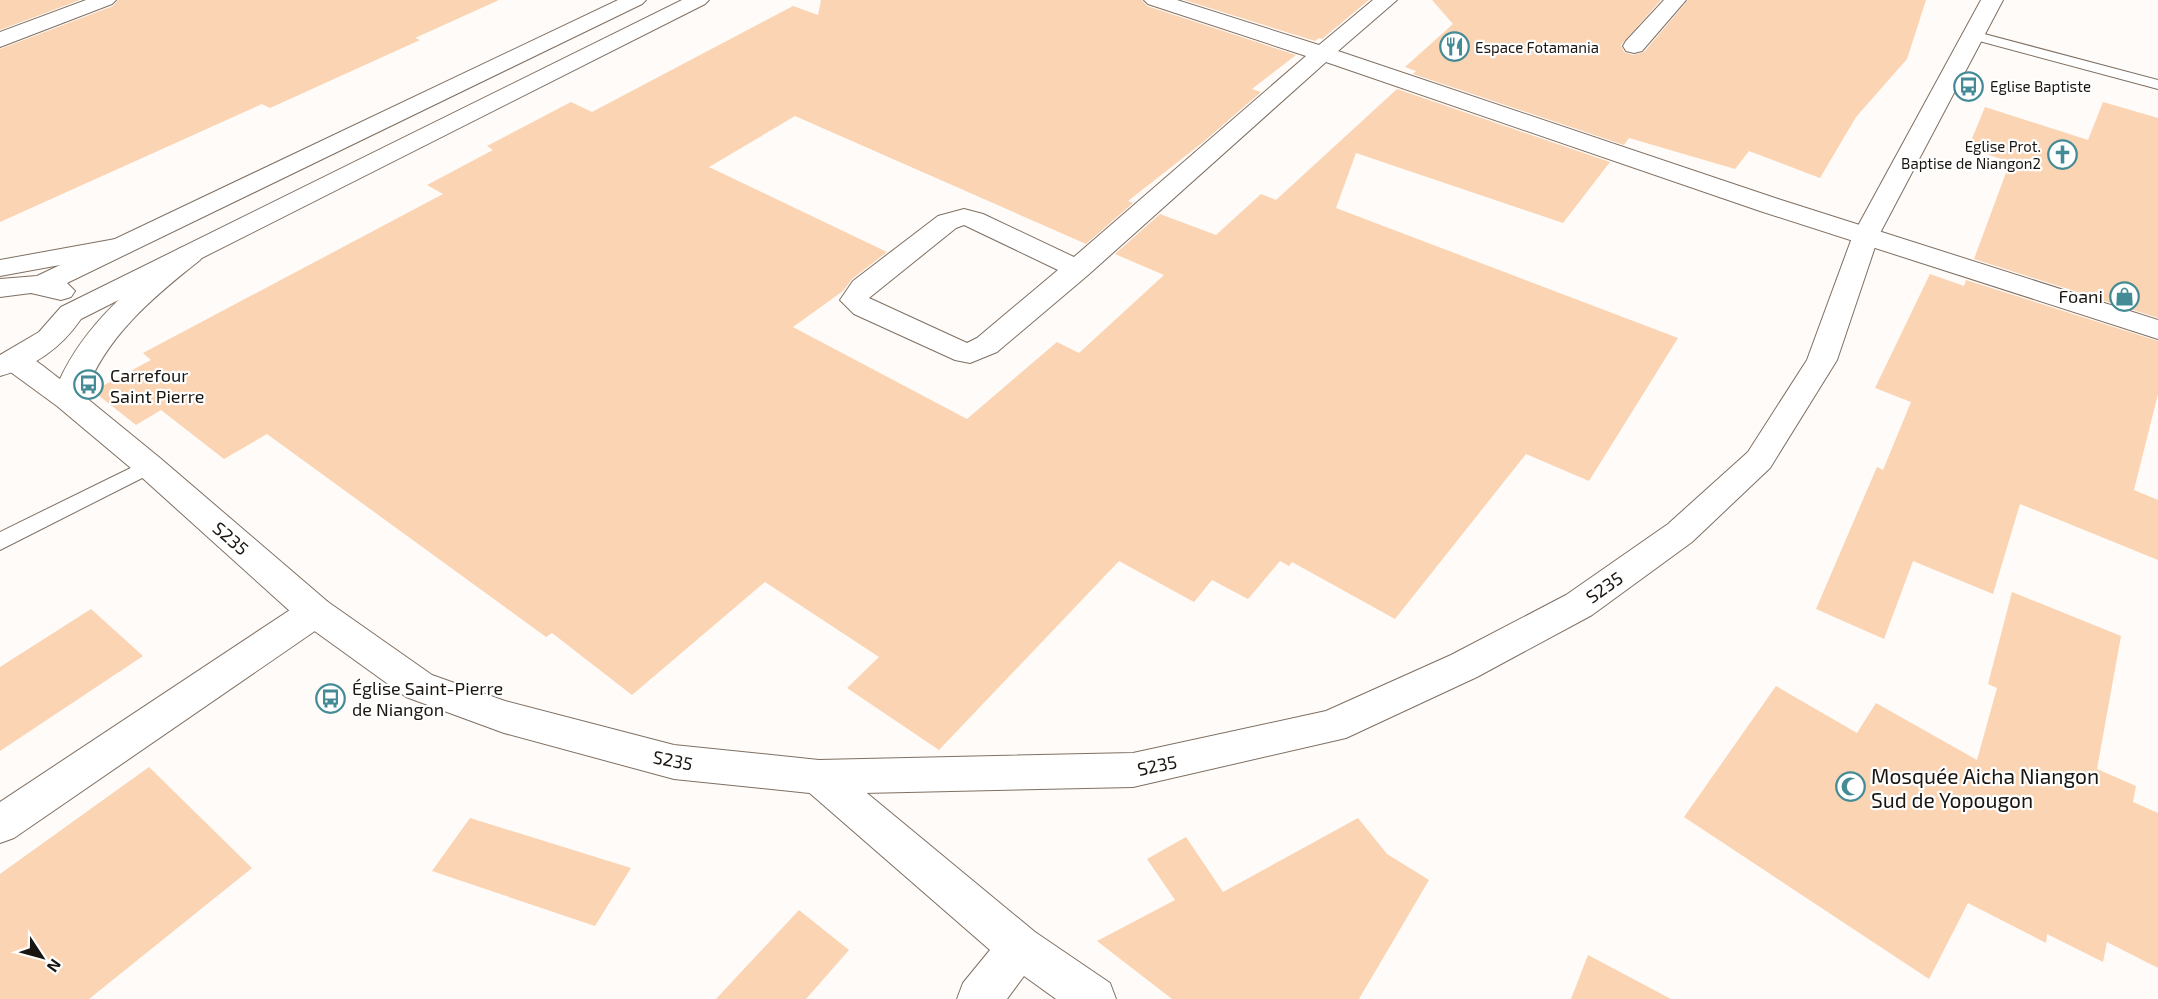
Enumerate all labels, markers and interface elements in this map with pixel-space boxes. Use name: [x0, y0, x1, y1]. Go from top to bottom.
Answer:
restaurant icon: Espace Fotamania: [1438, 31, 1470, 63]
place label: Espace Fotamania: [1475, 38, 1599, 56]
bus stop icon: Eglise Baptiste: [1953, 70, 1985, 102]
place label: Eglise Baptiste: [1990, 77, 2091, 95]
place label: Eglise Prot. Baptise de Niangon2: [1901, 137, 2041, 172]
church icon: Eglise Prot. Baptise de Niangon2: [2046, 139, 2078, 171]
shop icon: Foani: [2108, 280, 2140, 312]
place label: Foani: [2059, 285, 2103, 307]
place label: Carrefour Saint Pierre: [110, 364, 204, 407]
bus stop icon: Carrefour Saint Pierre: [73, 369, 105, 401]
street label: S235: [209, 517, 253, 559]
street label: S235: [1581, 567, 1627, 607]
place label: Église Saint-Pierre de Niangon: [352, 677, 503, 720]
bus stop icon: Église Saint-Pierre de Niangon: [315, 682, 347, 714]
street label: S235: [651, 745, 695, 775]
street label: S235: [1135, 750, 1179, 780]
place label: Mosquée Aicha Niangon Sud de Yopougon: [1871, 763, 2099, 812]
mosque icon: Mosquée Aicha Niangon Sud de Yopougon: [1834, 771, 1866, 803]
north arrow: [12, 927, 72, 987]
text: N: [43, 956, 66, 976]

